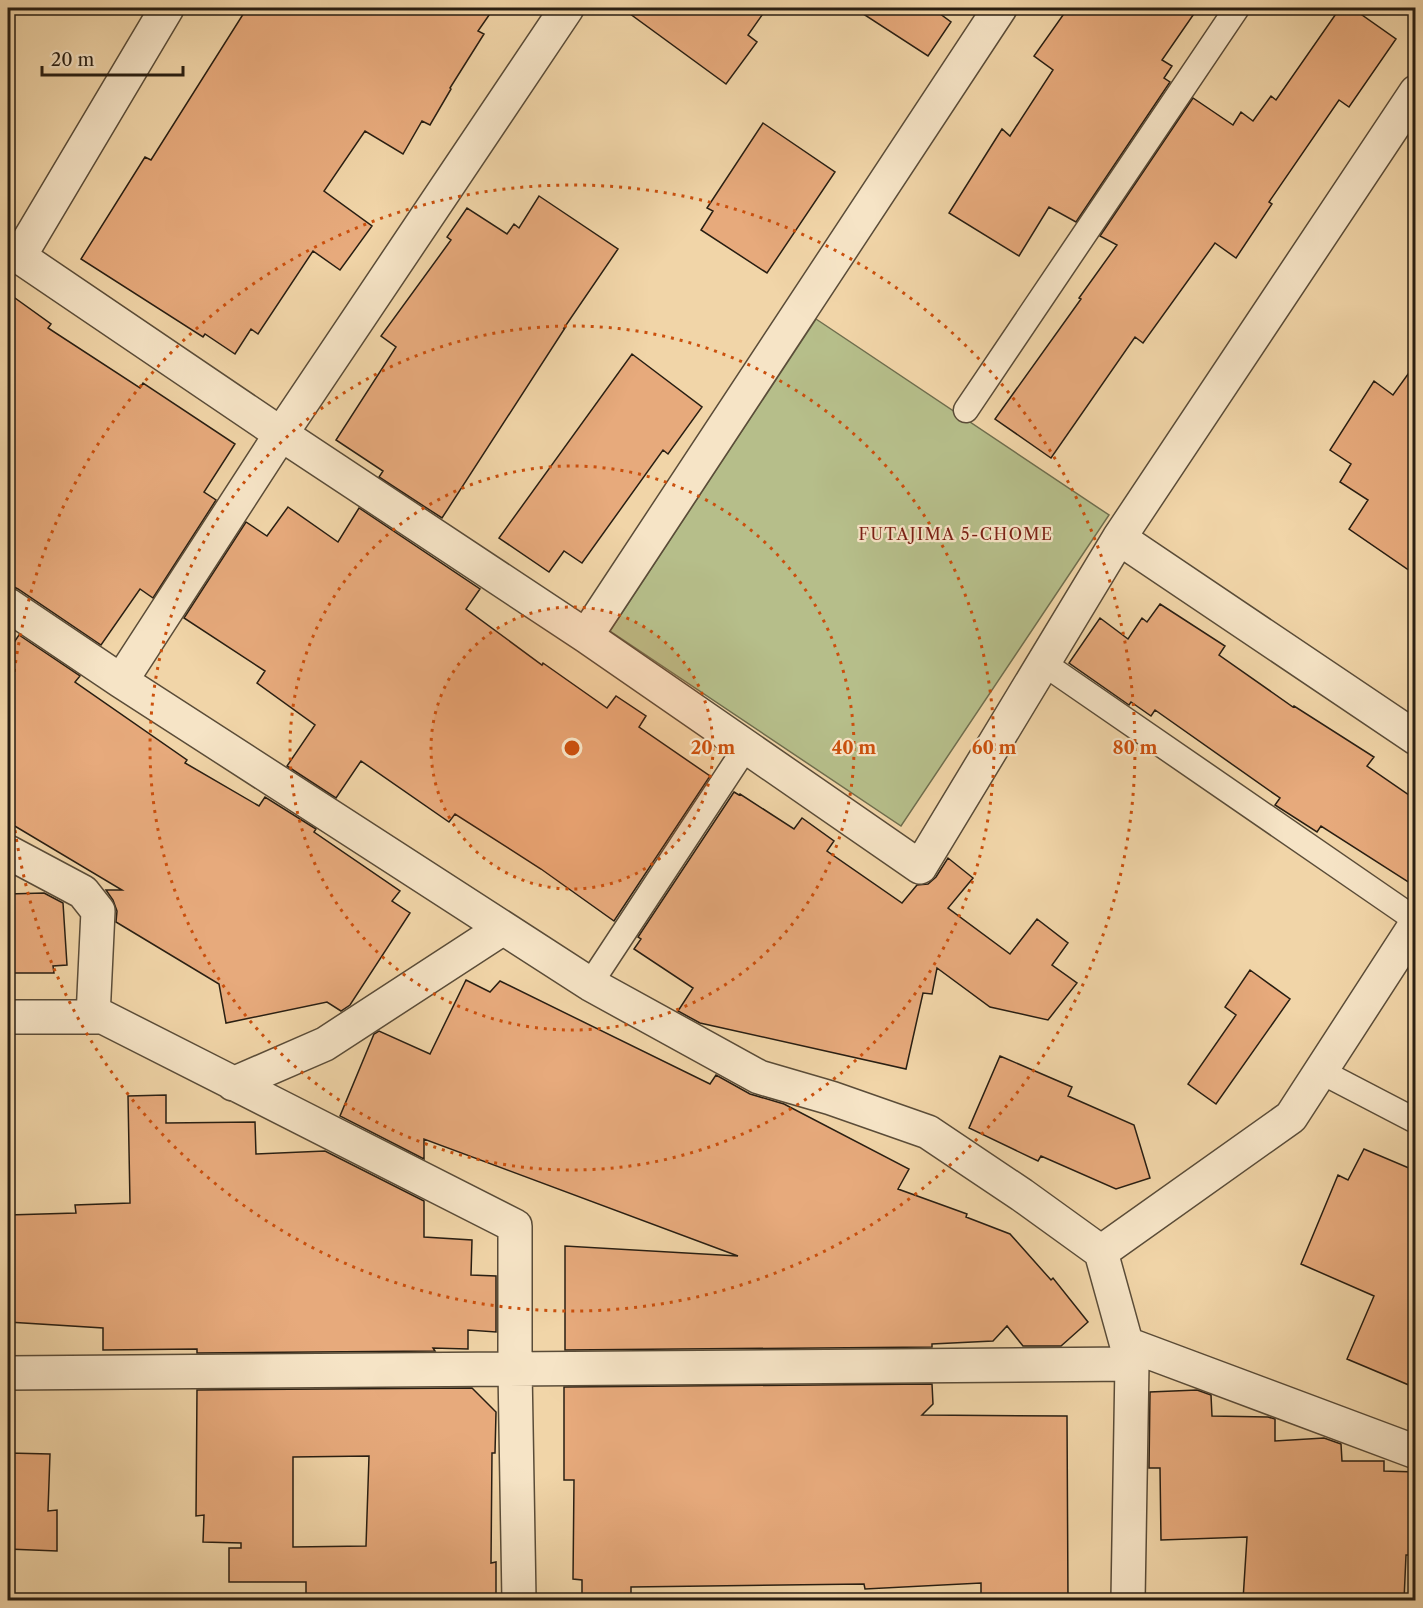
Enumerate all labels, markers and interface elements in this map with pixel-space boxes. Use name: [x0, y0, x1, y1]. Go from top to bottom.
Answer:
scale bar: [42, 39, 183, 77]
text: 20 m: [51, 49, 95, 71]
district label: FUTAJIMA 5-CHOME: [859, 524, 1053, 544]
text: 20 m: [691, 737, 735, 759]
text: 40 m: [832, 737, 876, 759]
text: 60 m: [972, 737, 1016, 759]
text: 80 m: [1112, 737, 1158, 759]
centre of rings: [562, 738, 582, 758]

